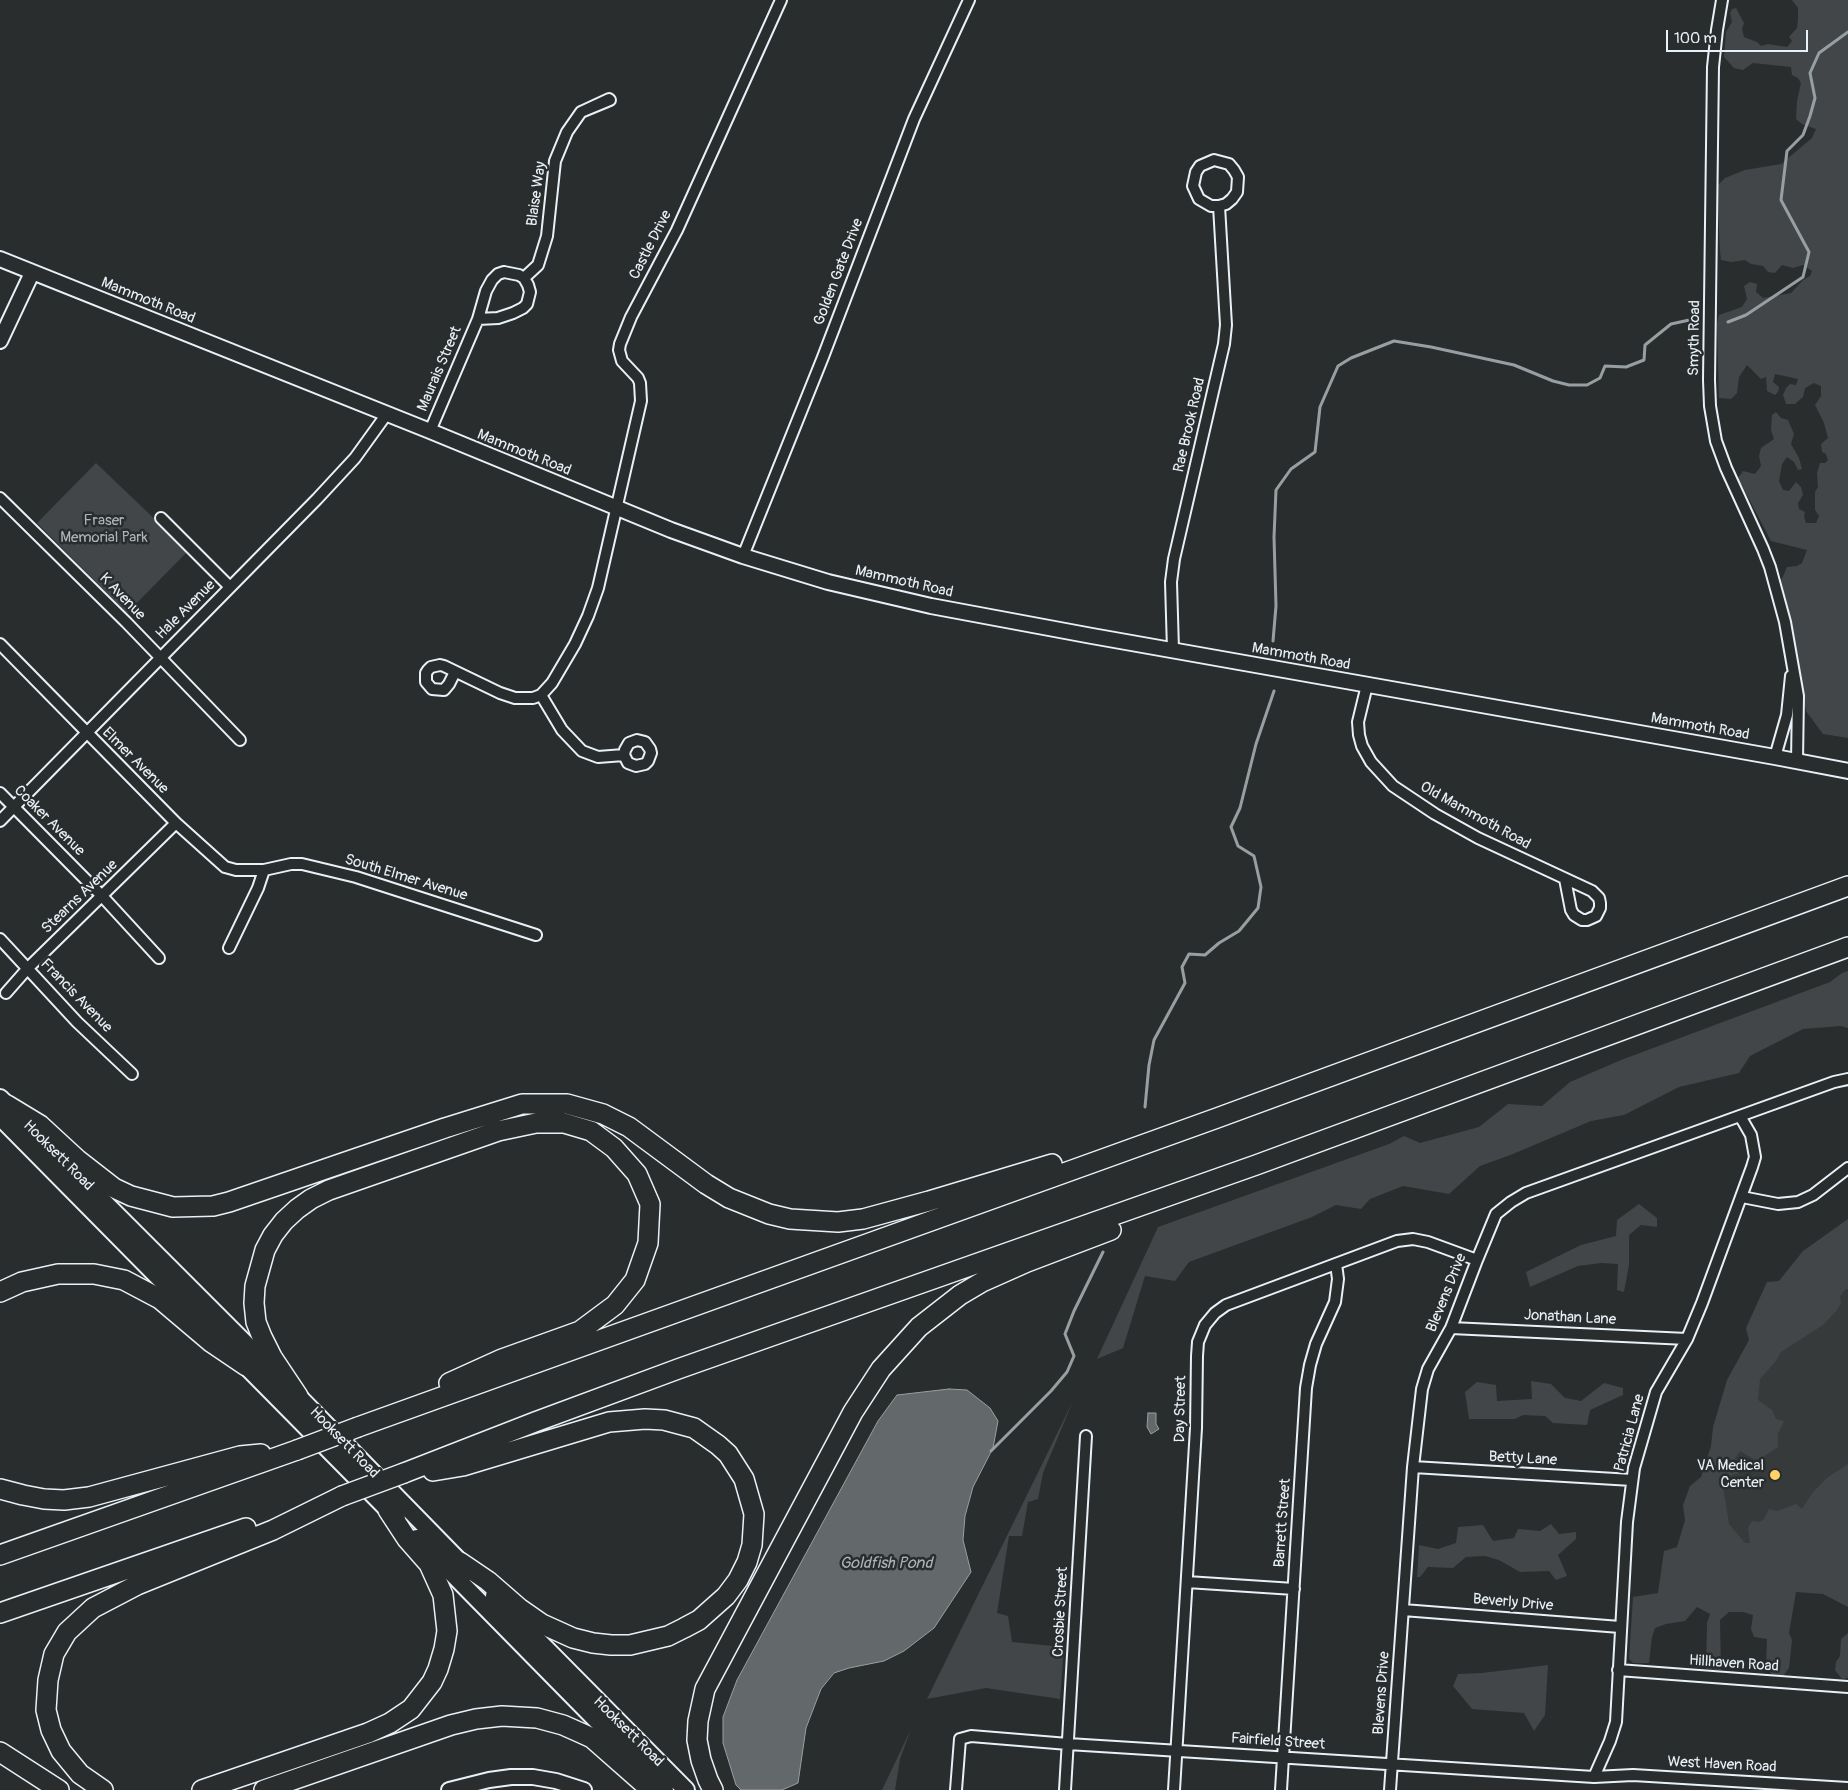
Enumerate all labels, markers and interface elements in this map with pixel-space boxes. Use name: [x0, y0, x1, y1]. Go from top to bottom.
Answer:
scale bar: [1668, 20, 1810, 52]
text: 100 m: [1674, 29, 1717, 48]
street label: Blaise Way: [524, 160, 550, 228]
street label: Castle Drive: [626, 207, 676, 283]
street label: Golden Gate Drive: [810, 216, 868, 328]
street label: Mammoth Road: [98, 274, 198, 328]
street label: Smyth Road: [1685, 300, 1705, 376]
street label: Maurais Street: [414, 324, 466, 414]
street label: Rae Brook Road: [1170, 376, 1210, 474]
street label: Mammoth Road: [474, 426, 574, 480]
park label: Fraser Memorial Park: [60, 512, 148, 547]
street label: Mammoth Road: [853, 562, 955, 602]
street label: K Avenue: [95, 570, 149, 624]
street label: Hale Avenue: [152, 576, 220, 644]
street label: Mammoth Road: [1250, 639, 1352, 675]
street label: Mammoth Road: [1649, 709, 1751, 745]
street label: Elmer Avenue: [98, 724, 172, 798]
street label: Old Mammoth Road: [1417, 778, 1533, 854]
street label: Coaker Avenue: [10, 782, 88, 860]
street label: South Elmer Avenue: [342, 851, 470, 905]
street label: Stearns Avenue: [38, 856, 122, 938]
street label: Francis Avenue: [36, 955, 116, 1037]
street label: Hooksett Road: [19, 1117, 97, 1195]
street label: Blevens Drive: [1423, 1251, 1471, 1335]
street label: Jonathan Lane: [1523, 1307, 1617, 1329]
street label: Day Street: [1171, 1375, 1191, 1443]
street label: Patricia Lane: [1611, 1392, 1649, 1474]
street label: Hooksett Road: [305, 1404, 383, 1482]
street label: Betty Lane: [1488, 1448, 1558, 1470]
place label: VA Medical Center: [1697, 1457, 1764, 1492]
marker: VA Medical Center: [1768, 1468, 1782, 1482]
street label: Barrett Street: [1271, 1478, 1295, 1568]
water label: Goldfish Pond: [840, 1554, 932, 1574]
street label: Crosbie Street: [1050, 1566, 1072, 1658]
street label: Beverly Drive: [1472, 1591, 1554, 1615]
street label: Blevens Drive: [1370, 1651, 1394, 1735]
street label: Hillhaven Road: [1688, 1652, 1780, 1676]
street label: Hooksett Road: [589, 1693, 667, 1771]
street label: Fairfield Street: [1230, 1730, 1326, 1754]
street label: West Haven Road: [1667, 1753, 1777, 1777]

